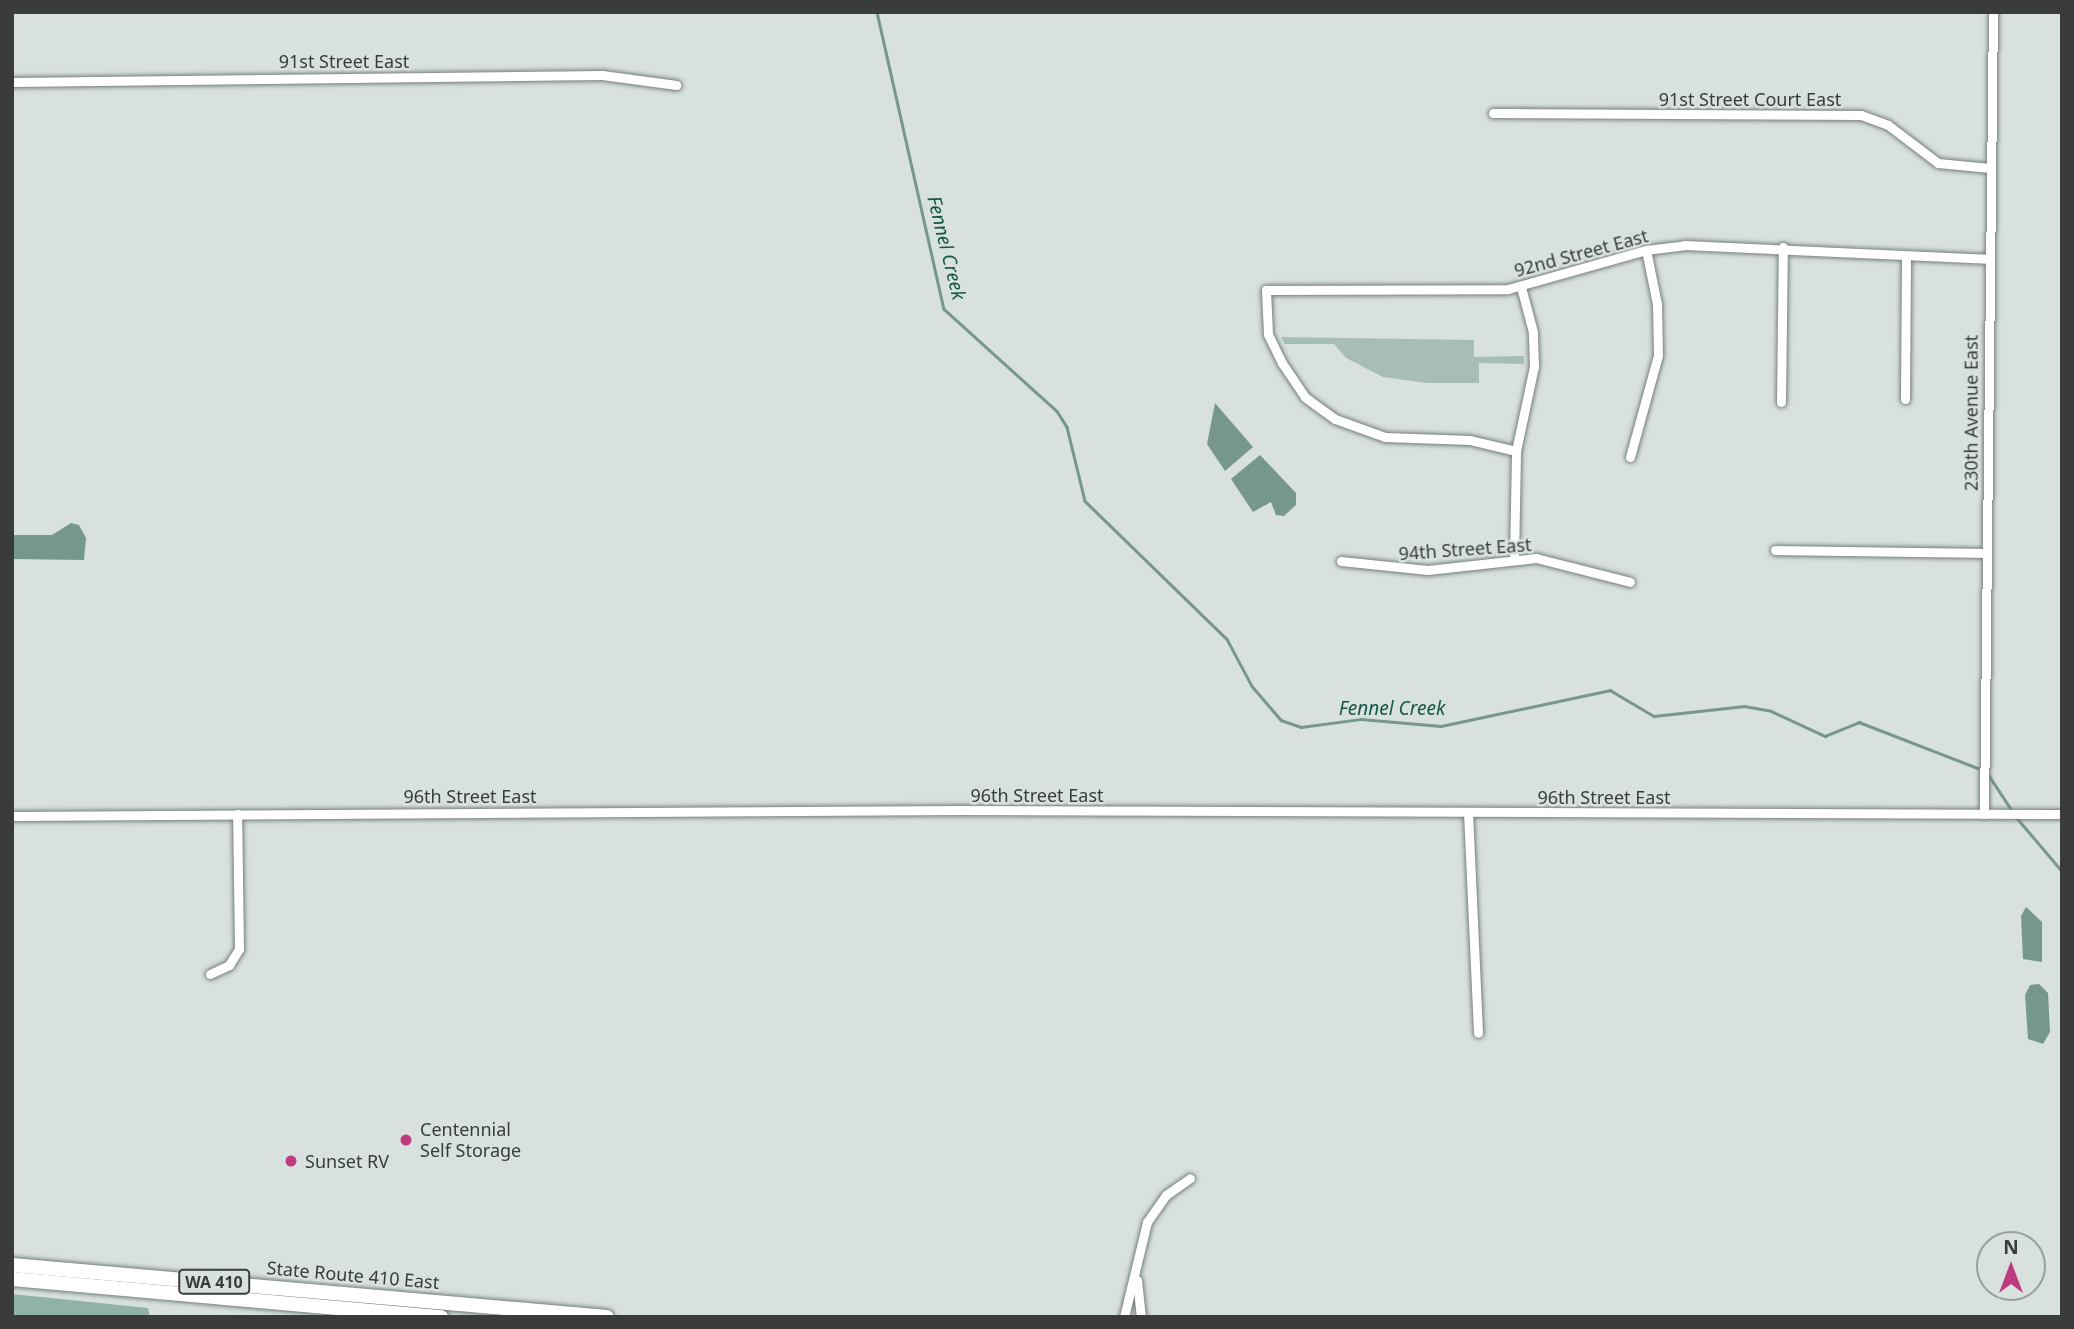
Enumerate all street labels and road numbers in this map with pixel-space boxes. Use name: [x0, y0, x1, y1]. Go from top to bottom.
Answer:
street label: 91st Street East: [279, 50, 409, 72]
street label: 91st Street Court East: [1659, 88, 1841, 110]
street label: 92nd Street East: [1512, 225, 1650, 281]
street label: 230th Avenue East: [1960, 335, 1982, 491]
street label: 94th Street East: [1398, 534, 1532, 564]
street label: 96th Street East: [970, 784, 1104, 806]
street label: 96th Street East: [403, 785, 537, 807]
street label: 96th Street East: [1537, 786, 1671, 808]
street label: State Route 410 East: [266, 1257, 440, 1293]
road number: WA 410: [177, 1270, 251, 1294]

